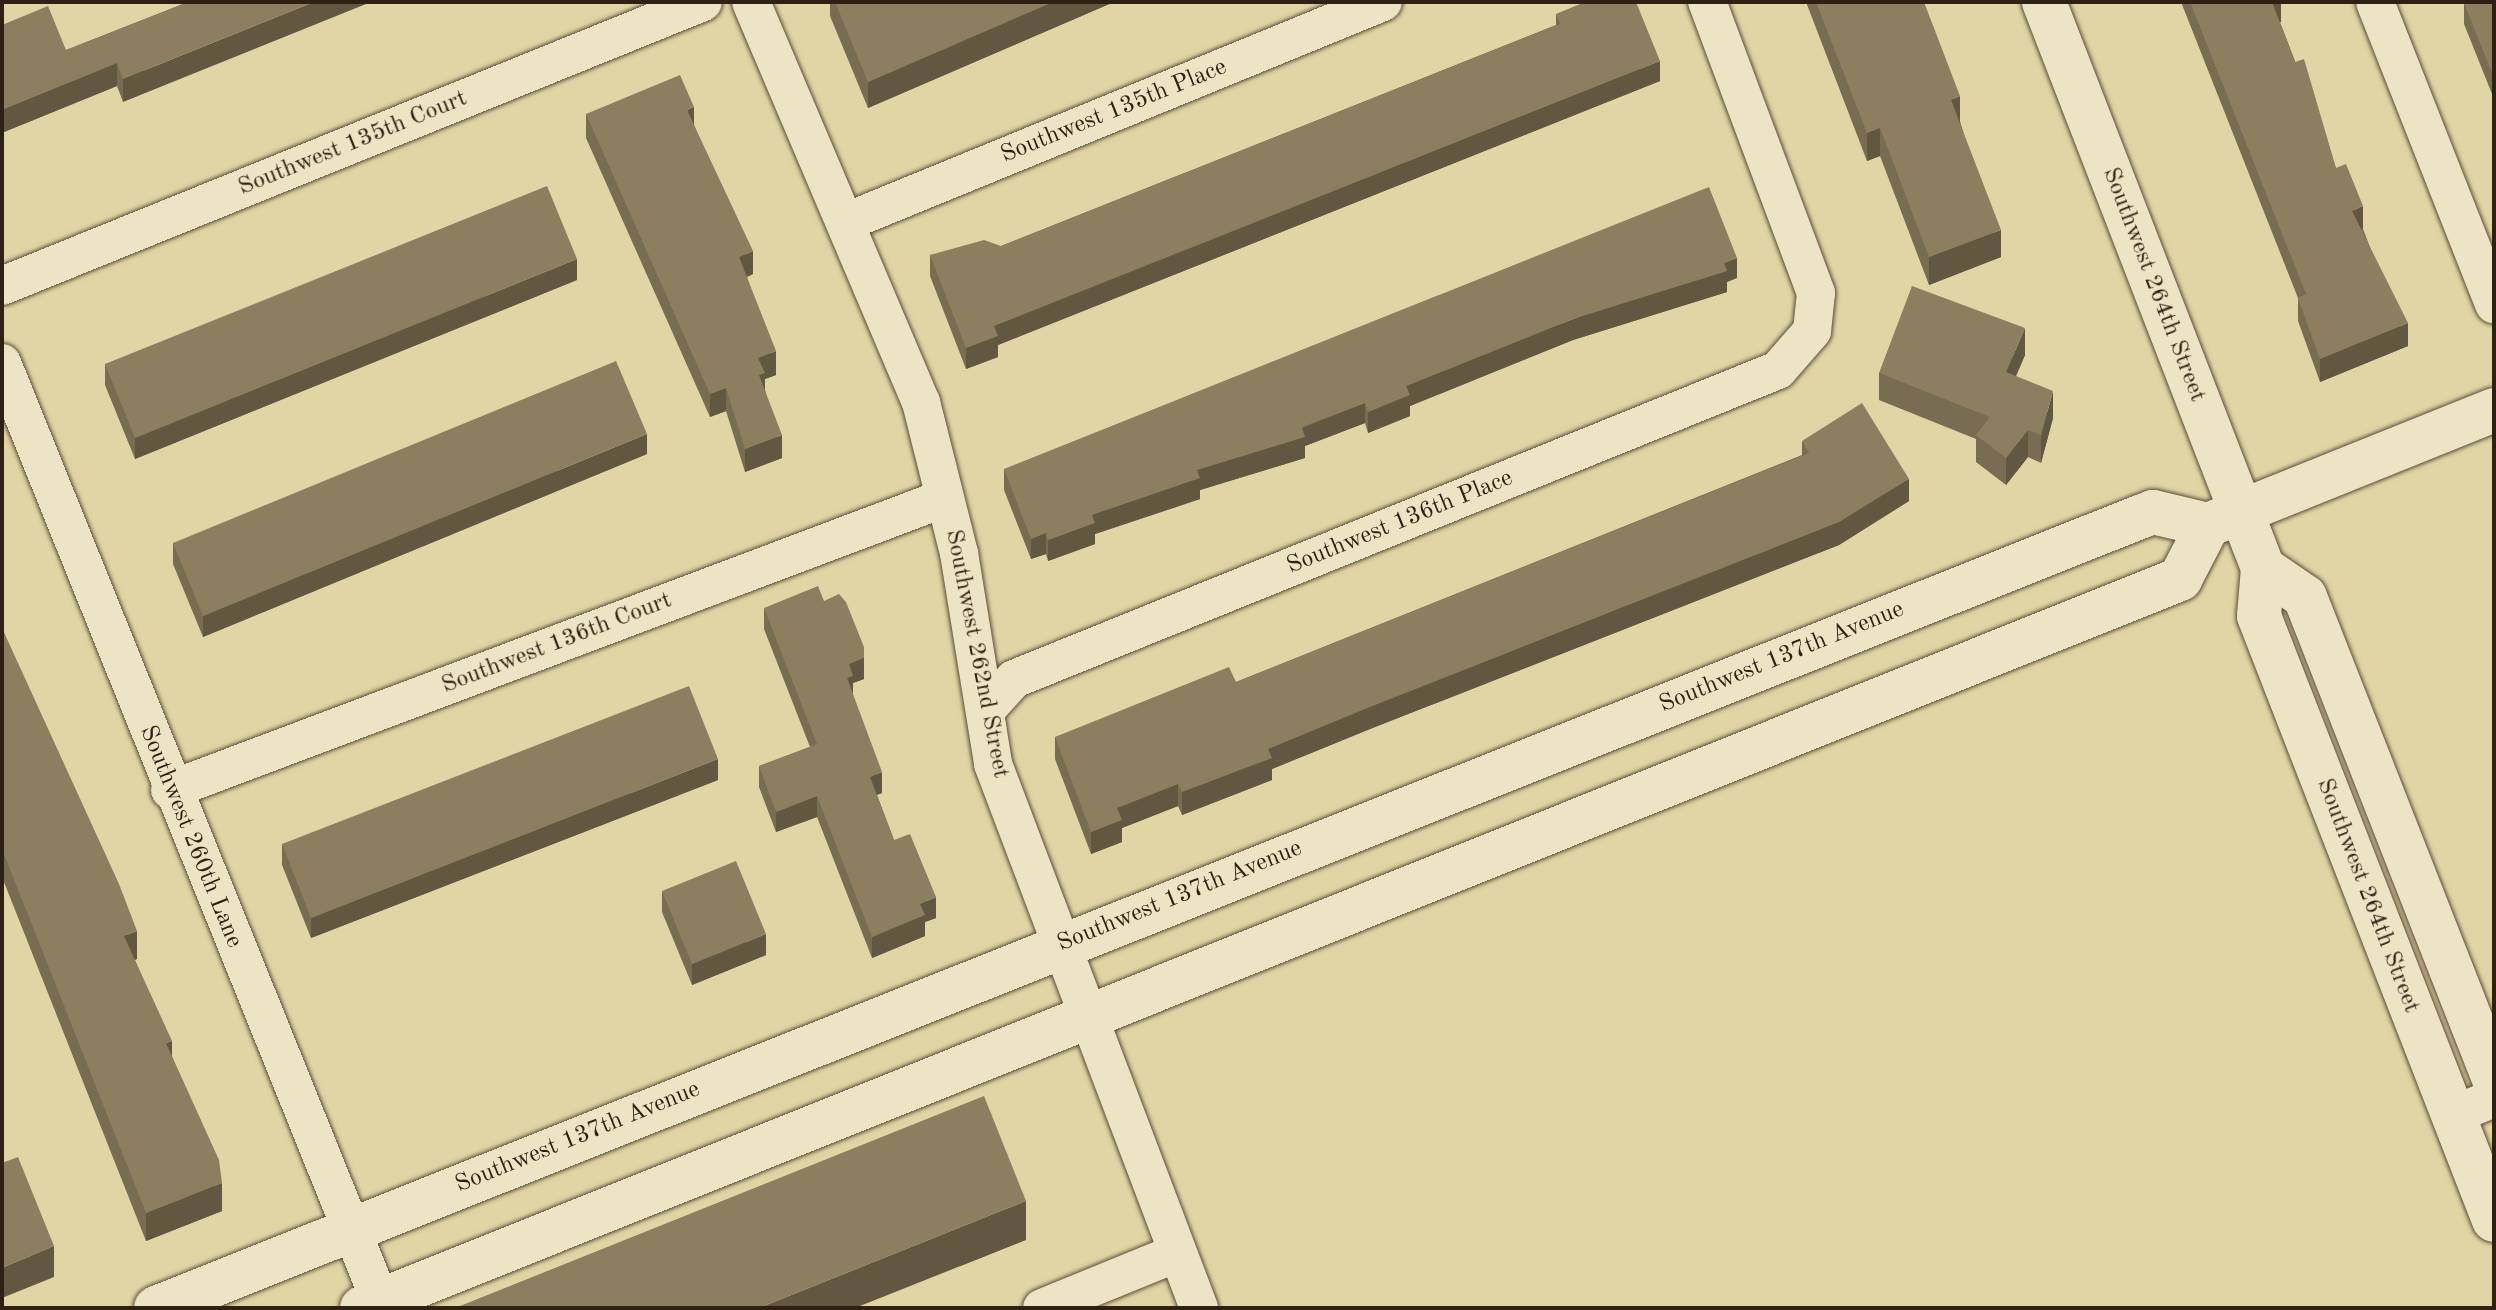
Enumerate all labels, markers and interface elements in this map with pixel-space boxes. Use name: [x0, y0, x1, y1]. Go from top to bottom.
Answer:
street label: Southwest 135th Place: [997, 53, 1231, 171]
street label: Southwest 135th Court: [234, 85, 472, 203]
street label: Southwest 264th Street: [2095, 164, 2211, 406]
street label: Southwest 136th Place: [1283, 464, 1517, 582]
street label: Southwest 262nd Street: [938, 527, 1014, 781]
street label: Southwest 136th Court: [438, 587, 676, 701]
street label: Southwest 137th Avenue: [1655, 596, 1909, 720]
street label: Southwest 260th Lane: [132, 722, 248, 952]
street label: Southwest 264th Street: [2309, 775, 2425, 1017]
street label: Southwest 137th Avenue: [1053, 835, 1307, 959]
street label: Southwest 137th Avenue: [451, 1076, 705, 1200]

